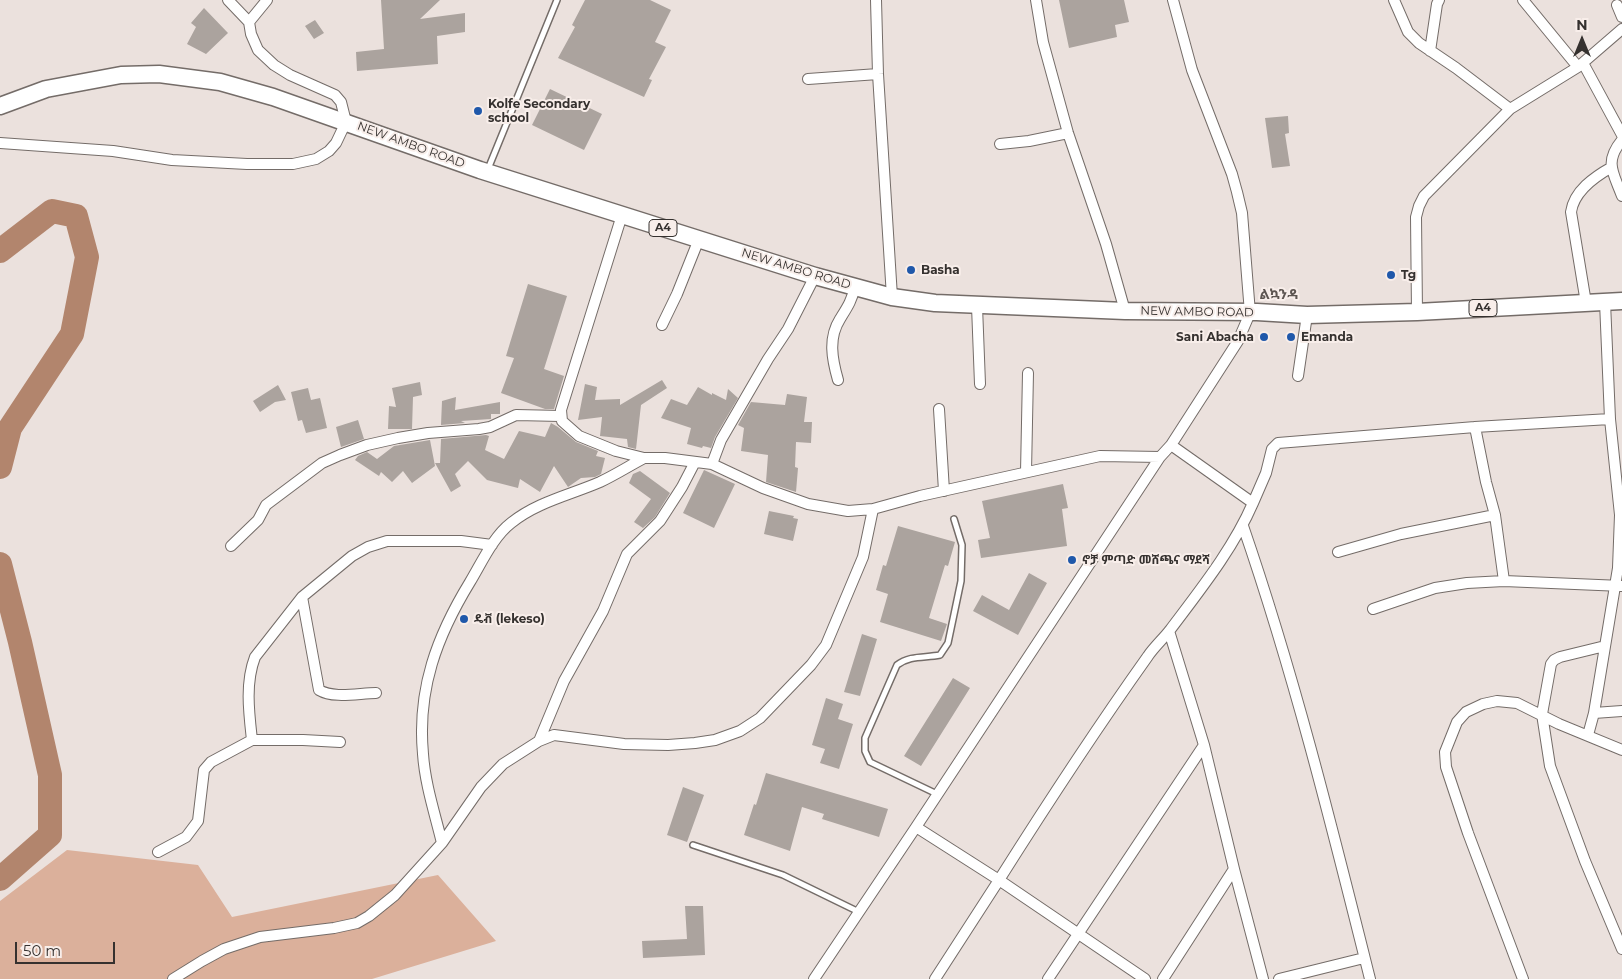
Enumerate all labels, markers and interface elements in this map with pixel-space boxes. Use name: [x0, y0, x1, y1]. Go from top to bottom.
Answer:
north arrow: [1557, 15, 1607, 65]
text: N: [1576, 16, 1588, 34]
place label: Kolfe Secondary school: [488, 97, 590, 125]
marker: Kolfe Secondary school: [472, 105, 484, 117]
street label: NEW AMBO ROAD: [355, 119, 467, 171]
road number: A4: [649, 220, 677, 237]
street label: NEW AMBO ROAD: [740, 246, 852, 292]
place label: Basha: [921, 263, 960, 277]
marker: Basha: [905, 264, 917, 276]
place label: Tg: [1401, 268, 1416, 282]
marker: Tg: [1385, 269, 1397, 281]
district label: ልኳንዳ: [1260, 287, 1298, 303]
road number: A4: [1469, 300, 1497, 316]
street label: NEW AMBO ROAD: [1140, 304, 1254, 320]
place label: Sani Abacha: [1176, 330, 1254, 344]
place label: Emanda: [1301, 330, 1353, 344]
marker: Sani Abacha: [1258, 331, 1270, 343]
marker: Emanda: [1285, 331, 1297, 343]
place label: ኖቻ ምጣድ መሸጫና ማደሻ: [1082, 553, 1210, 567]
marker: ኖቻ ምጣድ መሸጫና ማደሻ: [1066, 554, 1078, 566]
place label: ዴቭ (lekeso): [474, 612, 545, 626]
marker: ዴቭ (lekeso): [458, 613, 470, 625]
scale bar: [18, 932, 118, 964]
text: 50 m: [23, 941, 61, 960]

